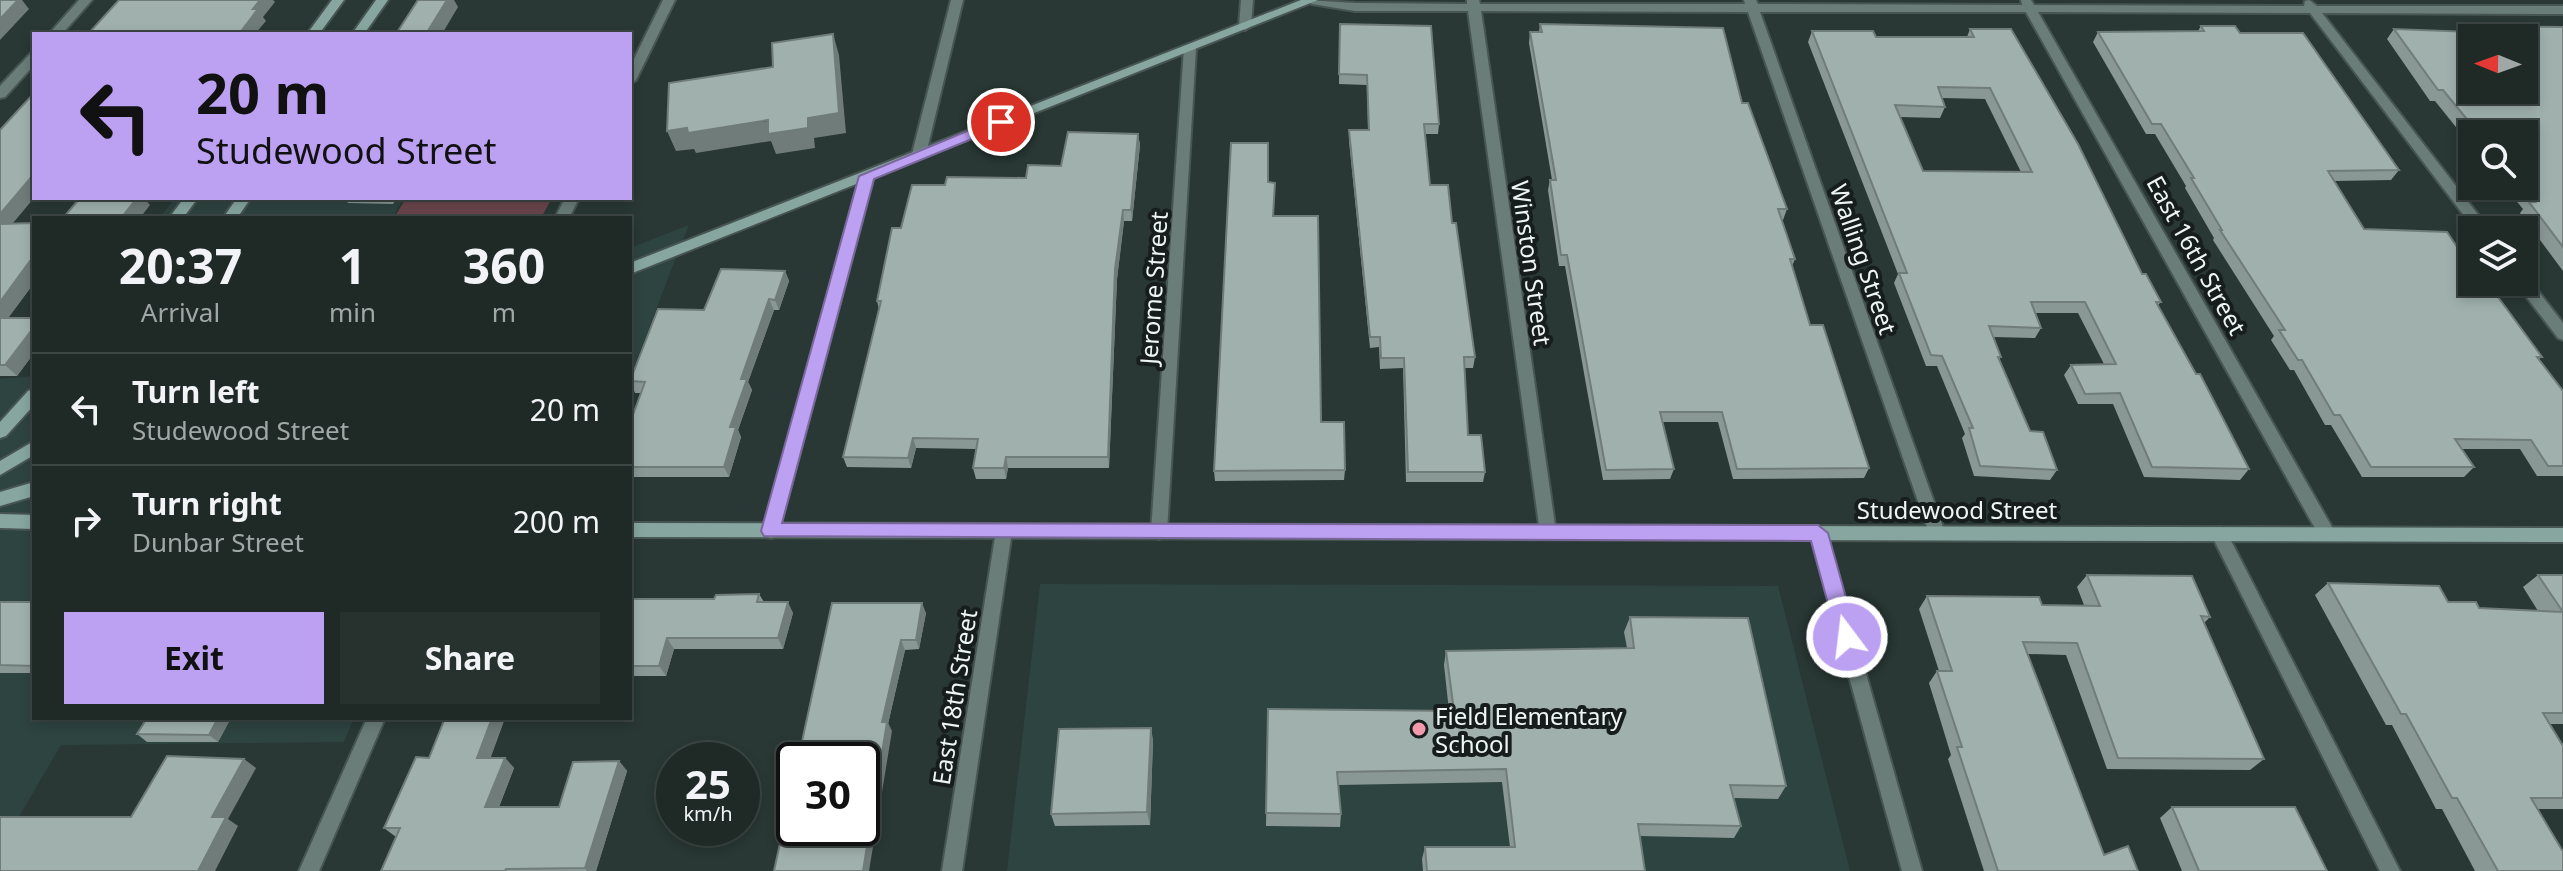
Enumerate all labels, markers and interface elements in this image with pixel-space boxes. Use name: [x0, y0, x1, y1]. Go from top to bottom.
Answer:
north arrow: [2458, 24, 2538, 104]
map controls: [2458, 24, 2538, 296]
text: 20 m: [196, 54, 329, 130]
icon: left: [64, 64, 168, 168]
pin: [967, 88, 1035, 156]
icon: arrive: [979, 100, 1023, 144]
button: search: [2458, 120, 2538, 200]
text: Studewood Street: [196, 126, 497, 175]
street label: East 16th Street: [2140, 169, 2255, 341]
street label: Winston Street: [1504, 178, 1560, 348]
street label: Walling Street: [1823, 180, 1905, 339]
street label: Jerome Street: [1131, 210, 1175, 368]
button: layers: [2458, 216, 2538, 296]
text: 20:37: [119, 233, 242, 298]
text: 1: [339, 233, 366, 298]
text: 360: [463, 233, 545, 298]
text: Arrival: [141, 294, 220, 330]
text: min: [329, 294, 376, 330]
text: m: [492, 294, 516, 330]
text: Turn left: [132, 371, 260, 412]
icon: left: [64, 387, 108, 431]
text: 20 m: [530, 389, 600, 430]
text: Studewood Street: [132, 412, 349, 448]
text: Turn right: [132, 483, 282, 524]
street label: Studewood Street: [1857, 493, 2058, 526]
icon: right: [64, 499, 108, 543]
text: 200 m: [513, 501, 600, 542]
text: Dunbar Street: [132, 524, 304, 560]
position arrow: [1805, 595, 1889, 679]
street label: East 18th Street: [924, 606, 984, 787]
button: Exit: [64, 612, 324, 704]
button: Share: [340, 612, 600, 704]
place label: Field Elementary School: [1435, 699, 1623, 760]
marker: Field Elementary School: [1410, 720, 1428, 738]
speed limit sign: 30: [776, 742, 880, 846]
text: 25: [685, 756, 731, 811]
text: km/h: [683, 800, 733, 827]

